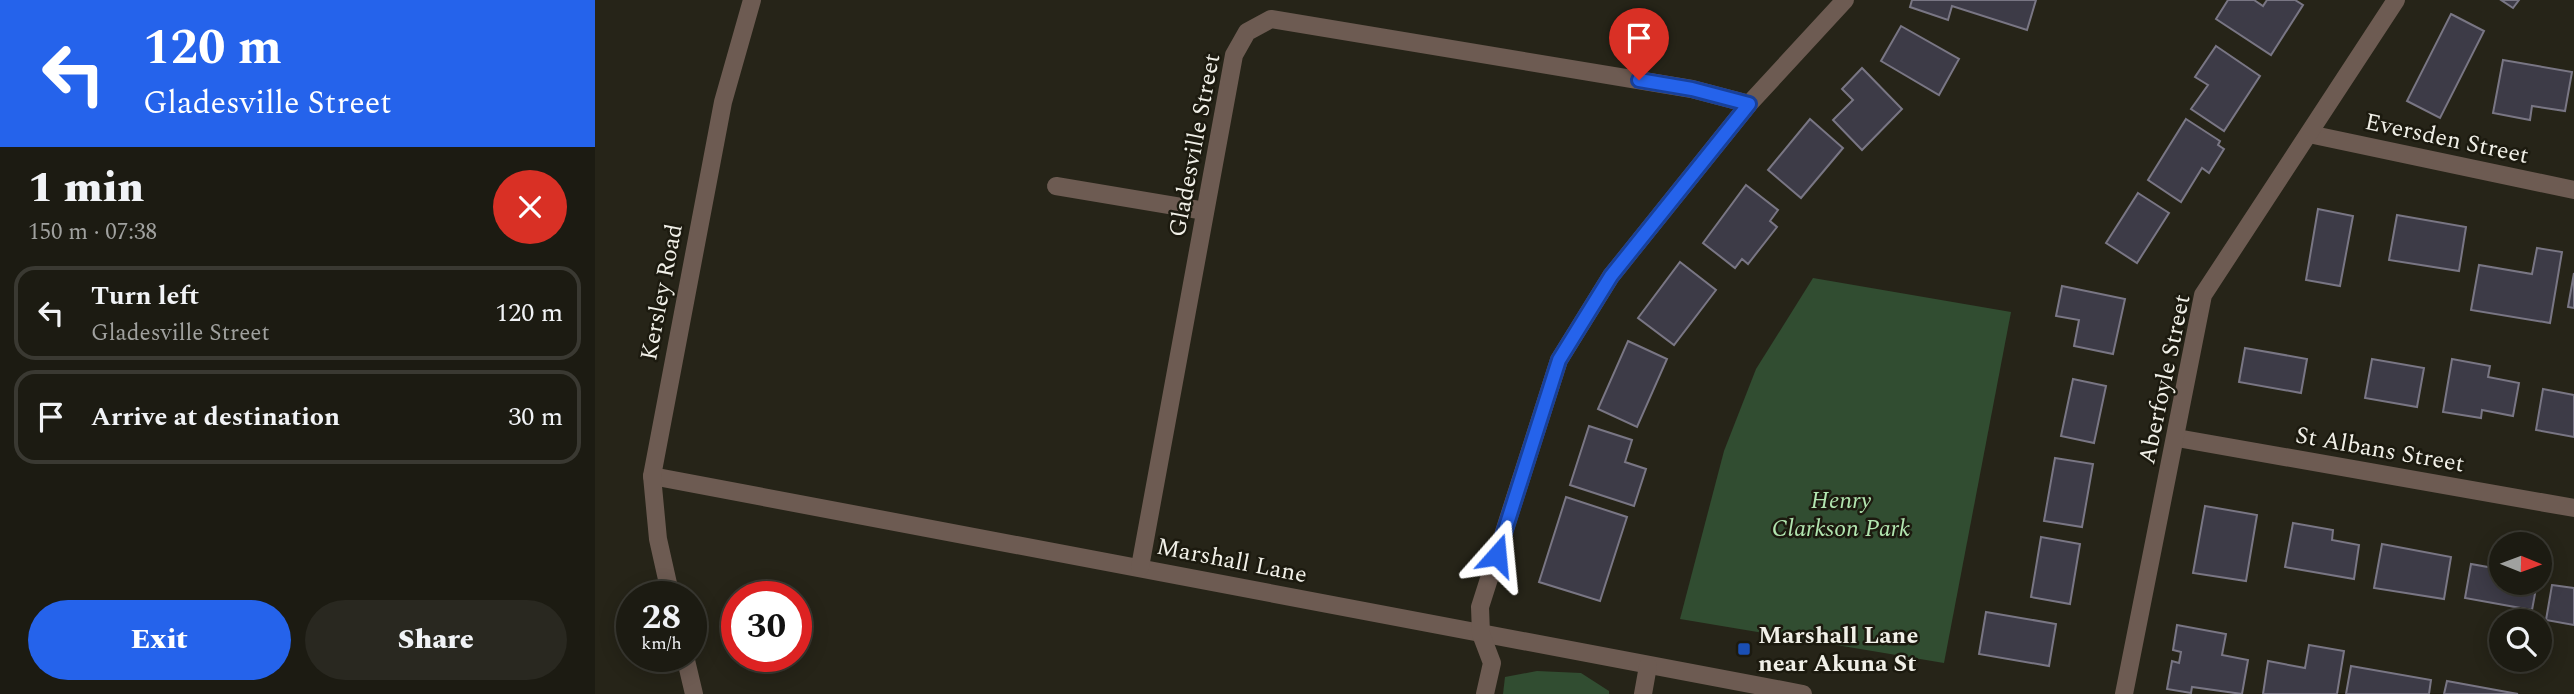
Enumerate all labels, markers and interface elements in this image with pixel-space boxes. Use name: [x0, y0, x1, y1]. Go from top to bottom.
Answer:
pin: [1609, 8, 1669, 80]
text: 120 m: [143, 11, 282, 86]
icon: arrive: [1620, 19, 1658, 57]
icon: left: [28, 28, 119, 119]
street label: Gladesville Street: [1160, 50, 1230, 240]
text: Gladesville Street: [143, 79, 391, 128]
street label: Eversden Street: [2362, 104, 2532, 174]
text: 1 min: [28, 157, 144, 220]
button: close: [493, 170, 567, 244]
text: 150 m · 07:38: [28, 215, 157, 250]
street label: Kersley Road: [631, 221, 693, 364]
text: Turn left: [91, 276, 199, 316]
street label: Aberfoyle Street: [2129, 291, 2201, 467]
text: 120 m: [495, 293, 563, 333]
icon: left: [32, 294, 70, 332]
text: Gladesville Street: [91, 316, 270, 351]
text: Arrive at destination: [91, 397, 340, 437]
text: 30 m: [508, 397, 563, 437]
icon: arrive: [32, 398, 70, 436]
street label: St Albans Street: [2293, 417, 2467, 483]
park label: Henry Clarkson Park: [1772, 483, 1910, 547]
position arrow: [1460, 518, 1534, 592]
street label: Marshall Lane: [1153, 529, 1310, 593]
north arrow: [2489, 532, 2551, 595]
map controls: [2489, 532, 2552, 672]
speed limit sign: 30: [721, 581, 812, 672]
text: 28: [642, 591, 681, 644]
button: Exit: [28, 600, 291, 680]
button: Share: [305, 600, 567, 680]
button: search: [2489, 609, 2552, 672]
place label: Marshall Lane near Akuna St: [1758, 618, 1918, 682]
text: km/h: [641, 630, 682, 657]
marker: Marshall Lane near Akuna St: [1736, 641, 1752, 657]

